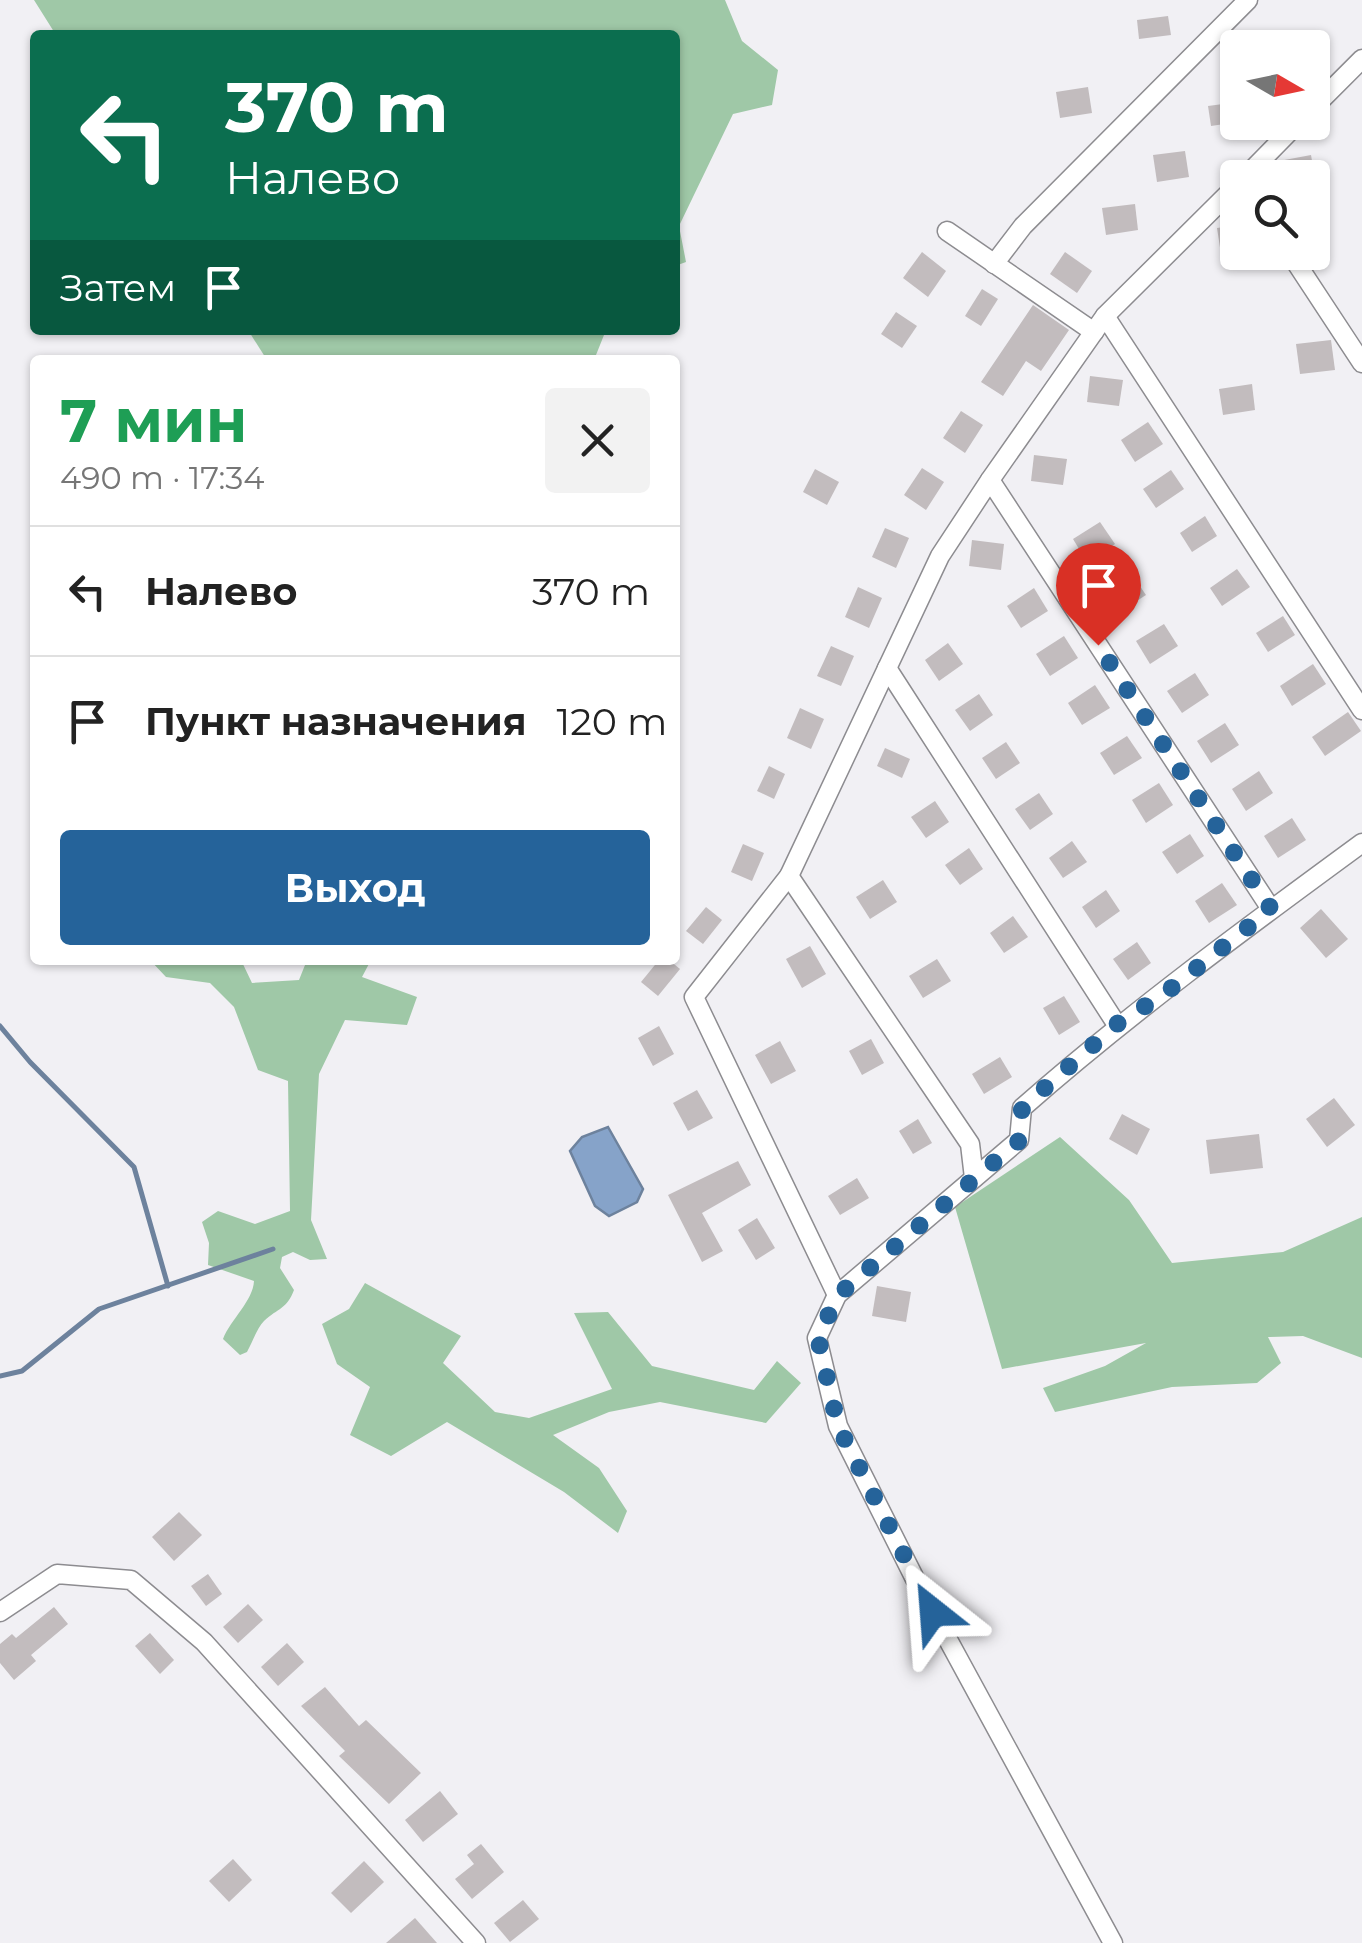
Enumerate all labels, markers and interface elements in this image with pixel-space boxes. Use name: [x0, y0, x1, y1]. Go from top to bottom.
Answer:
north arrow: [1220, 30, 1330, 140]
map controls: [1220, 30, 1330, 270]
text: 370 m: [225, 64, 449, 150]
icon: left: [60, 70, 190, 200]
text: Налево: [225, 150, 400, 205]
button: search: [1220, 160, 1330, 270]
icon: arrive: [196, 260, 251, 315]
text: Затем: [60, 264, 176, 311]
text: 7 мин: [60, 384, 247, 457]
button: close: [545, 388, 650, 493]
text: 490 m · 17:34: [60, 458, 265, 497]
pin: [1056, 543, 1141, 646]
icon: arrive: [1071, 558, 1126, 613]
icon: left: [60, 564, 115, 619]
text: Налево: [145, 568, 297, 615]
text: 370 m: [532, 568, 650, 615]
icon: arrive: [60, 694, 115, 749]
text: Пункт назначения: [145, 698, 527, 745]
text: 120 m: [557, 698, 667, 745]
button: Выход: [60, 830, 650, 945]
position arrow: [881, 1560, 985, 1664]

